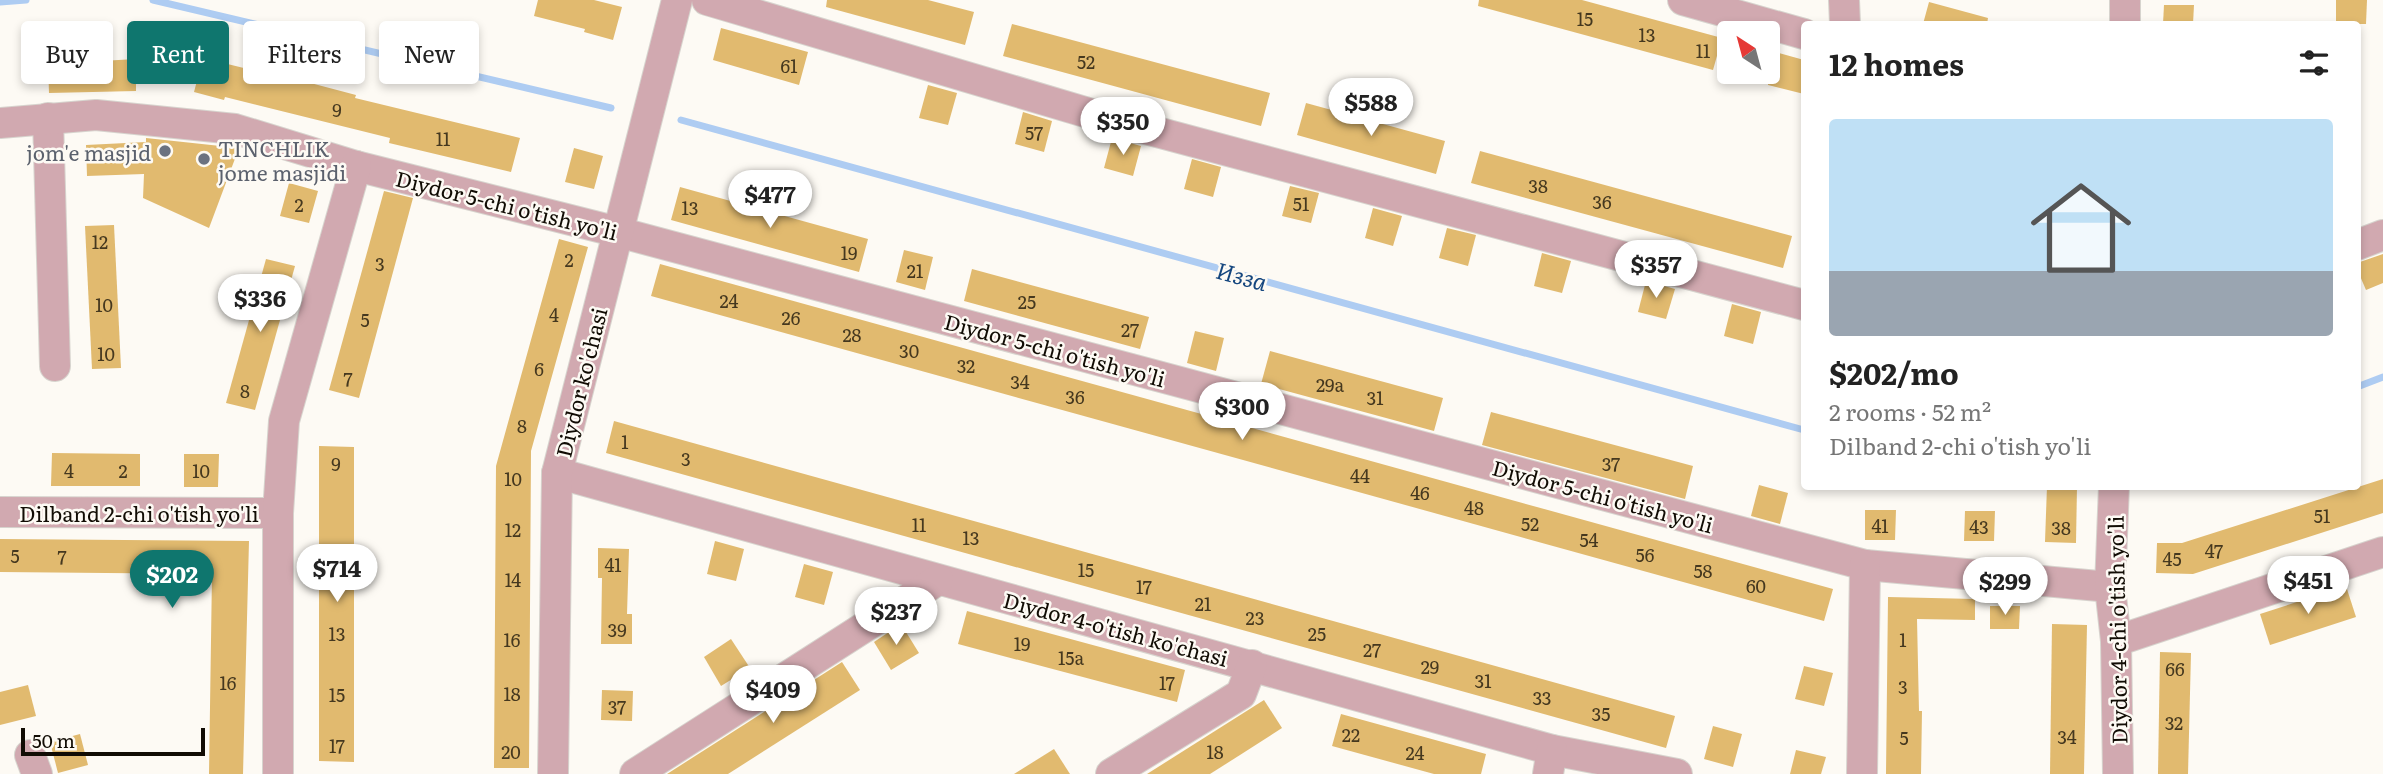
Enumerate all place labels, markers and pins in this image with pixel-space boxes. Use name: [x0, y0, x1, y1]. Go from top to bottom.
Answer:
pin: $588: [1330, 78, 1412, 138]
pin: $350: [1082, 97, 1164, 157]
place label: TINCHLIK jome masjidi: [218, 132, 346, 187]
place label: jom'e masjid: [26, 136, 151, 167]
marker: jom'e masjid: [157, 143, 173, 159]
marker: TINCHLIK jome masjidi: [196, 151, 212, 167]
pin: $477: [729, 170, 811, 230]
pin: $357: [1615, 240, 1697, 300]
pin: $336: [219, 274, 301, 334]
pin: $300: [1201, 382, 1283, 442]
pin: $714: [296, 544, 378, 604]
pin: $202: [131, 550, 213, 610]
pin: $451: [2267, 556, 2349, 616]
pin: $299: [1964, 558, 2046, 617]
pin: $237: [855, 588, 937, 647]
pin: $409: [732, 666, 814, 725]

